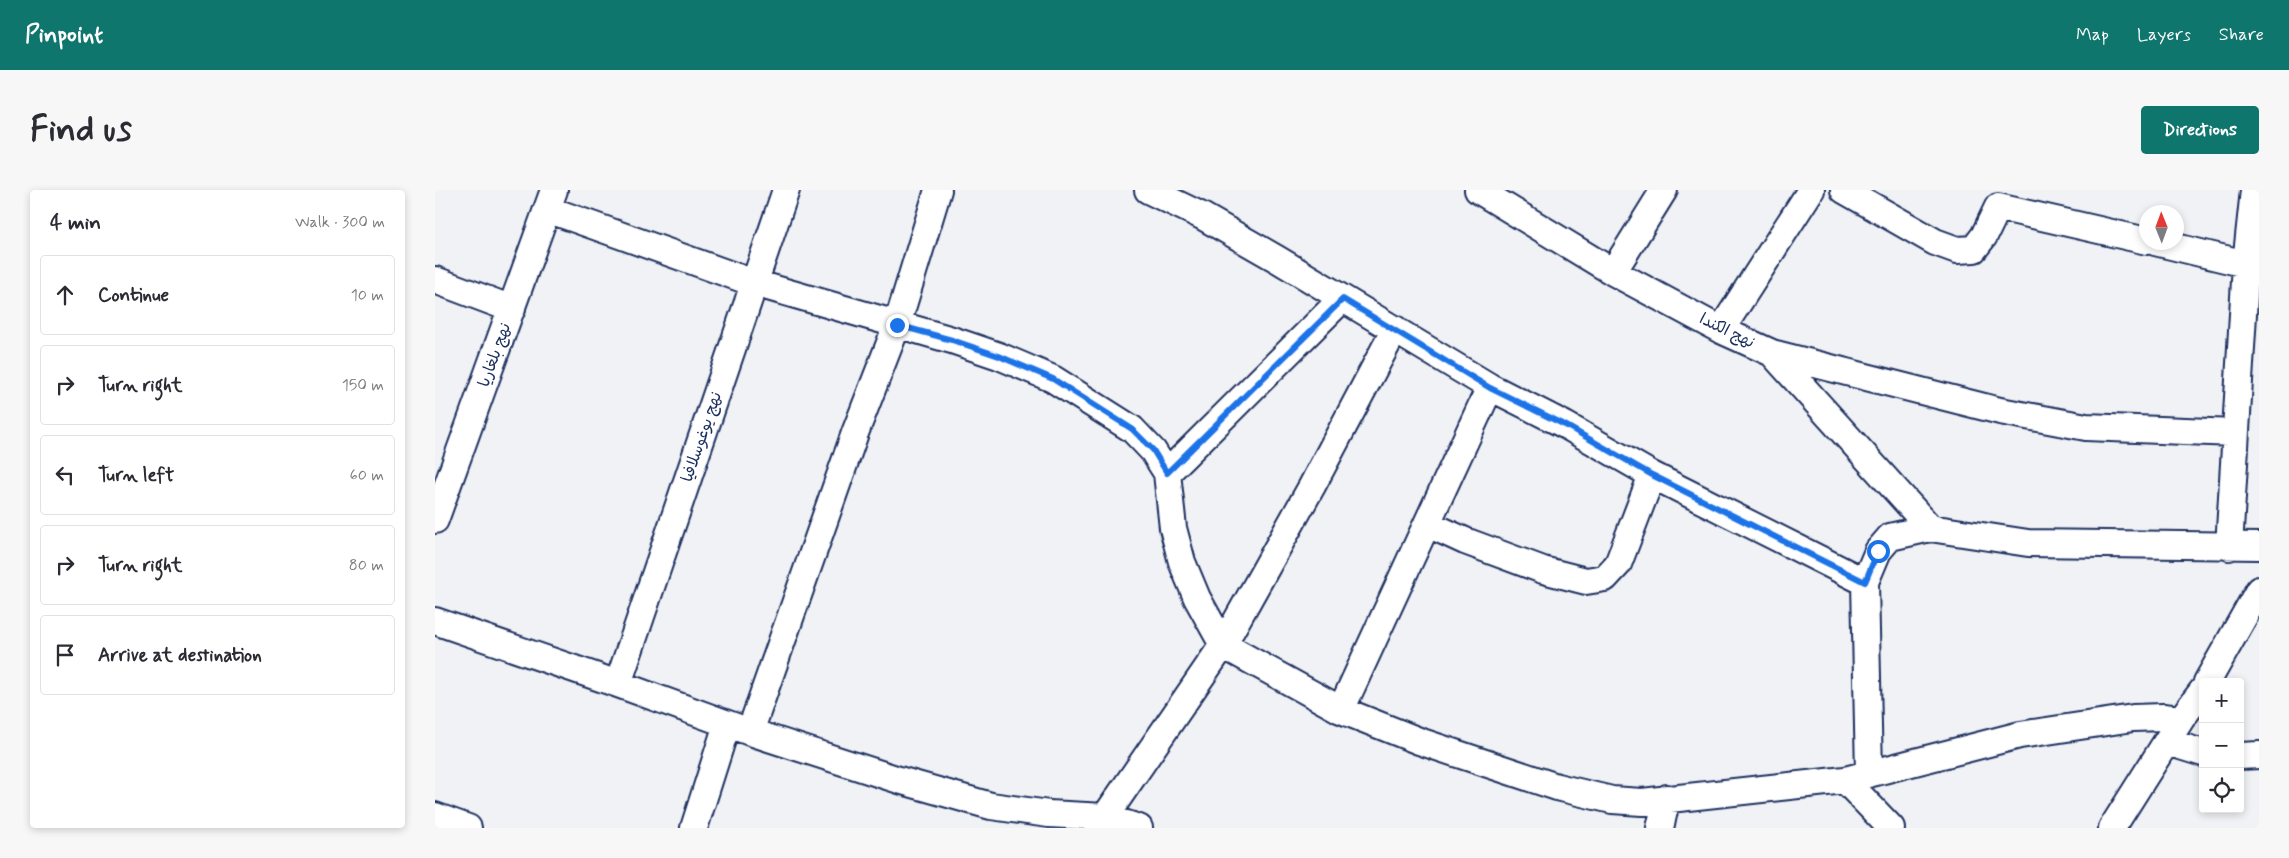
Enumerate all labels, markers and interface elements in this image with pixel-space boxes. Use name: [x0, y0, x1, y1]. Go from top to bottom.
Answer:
text: Pinpoint: [25, 20, 103, 51]
text: Map: [2076, 23, 2109, 47]
text: Layers: [2137, 23, 2191, 47]
text: Share: [2219, 23, 2264, 47]
button: Directions: [2141, 106, 2259, 154]
text: Find us: [30, 107, 132, 153]
north arrow: [2139, 205, 2184, 250]
text: 4 min: [50, 209, 101, 237]
text: Walk · 300 m: [295, 212, 385, 233]
icon: ahead: [51, 281, 79, 309]
text: Continue: [98, 283, 169, 308]
text: 10 m: [351, 285, 384, 306]
street label: نهج الكندا: [1696, 309, 1758, 353]
route end: [886, 314, 909, 337]
street label: نهج بلغاريا: [474, 320, 516, 390]
icon: right: [51, 371, 79, 399]
text: Turn right: [98, 373, 182, 398]
text: 150 m: [342, 375, 384, 396]
street label: نهج يوغوسلافيا: [677, 389, 727, 485]
icon: left: [51, 461, 79, 489]
text: Turn left: [98, 463, 174, 488]
text: 60 m: [350, 465, 384, 486]
route start: [1867, 540, 1890, 563]
icon: right: [51, 551, 79, 579]
text: Turn right: [98, 553, 182, 578]
text: 80 m: [349, 555, 384, 576]
icon: arrive: [51, 641, 79, 669]
text: Arrive at destination: [98, 643, 262, 668]
map controls: [2199, 678, 2244, 813]
button: +: [2199, 678, 2244, 723]
button: −: [2199, 723, 2244, 768]
button: locate: [2199, 768, 2244, 813]

